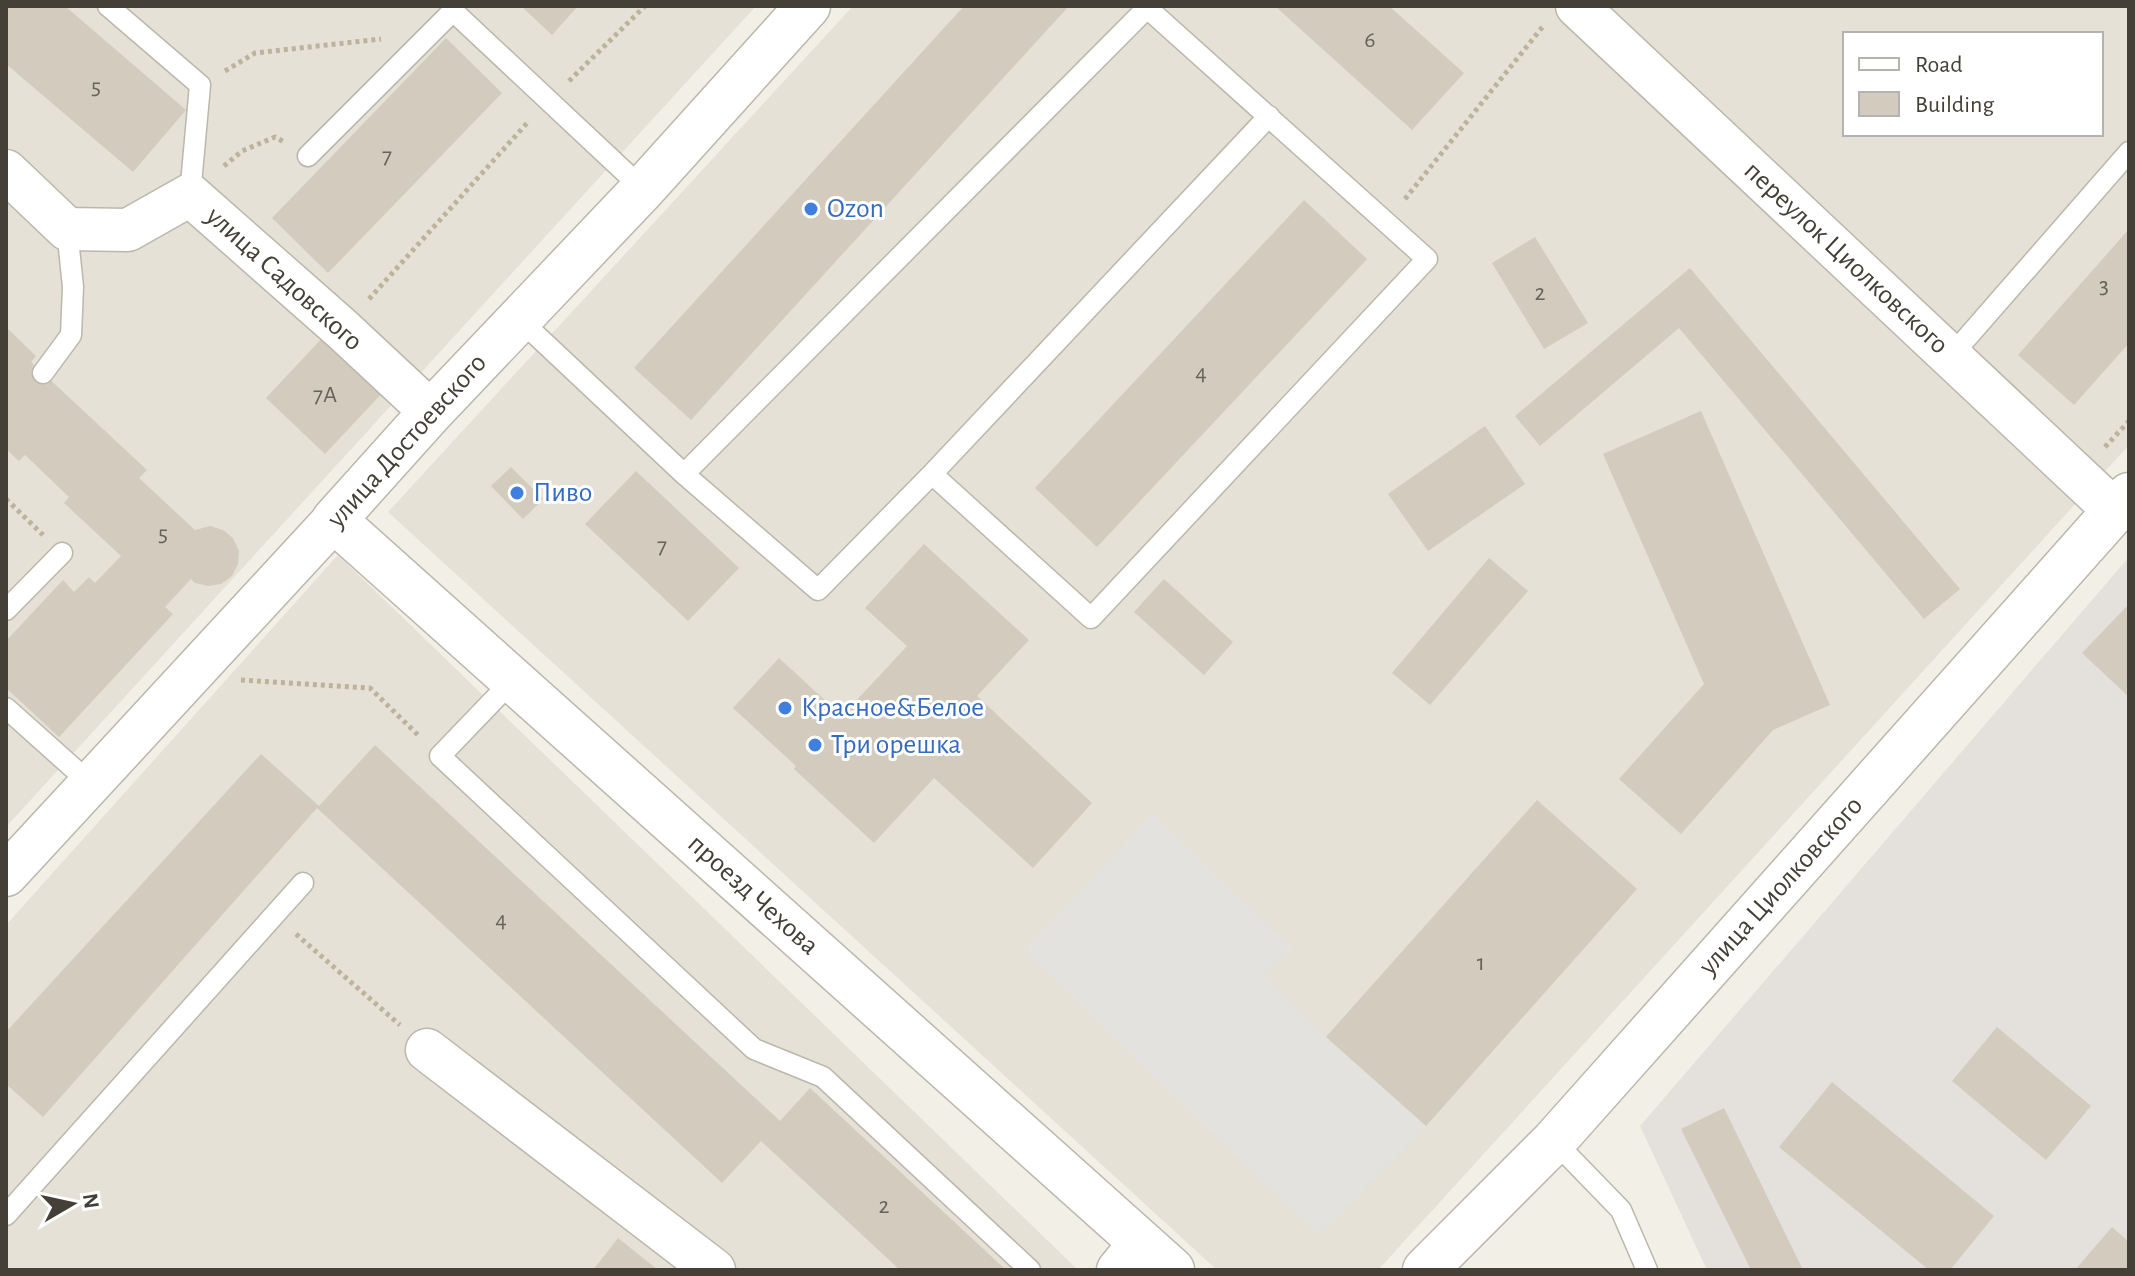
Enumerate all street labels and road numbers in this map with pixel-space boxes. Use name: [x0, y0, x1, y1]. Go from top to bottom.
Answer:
street label: переулок Циолковского: [1738, 156, 1954, 360]
street label: улица Садовского: [200, 201, 368, 356]
street label: улица Достоевского: [321, 349, 492, 534]
street label: улица Циолковского: [1693, 791, 1868, 981]
street label: проезд Чехова: [682, 829, 824, 961]

